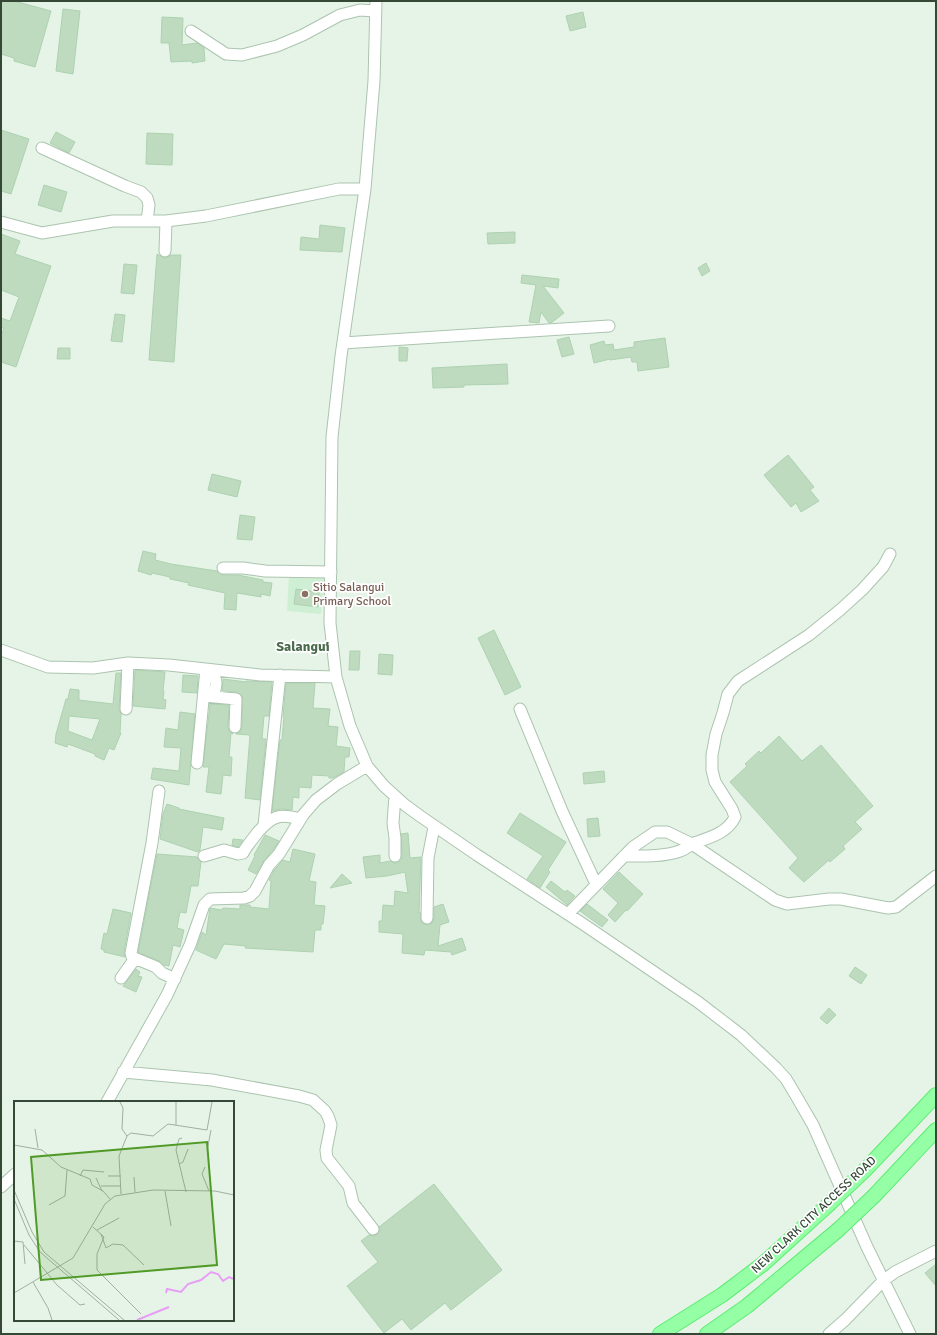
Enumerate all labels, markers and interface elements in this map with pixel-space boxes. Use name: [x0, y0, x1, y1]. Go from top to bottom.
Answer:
place label: Sitio Salangui Primary School: [313, 580, 391, 609]
marker: Sitio Salangui Primary School: [300, 589, 310, 599]
district label: Salangui: [276, 638, 330, 655]
inset map: [14, 1101, 234, 1321]
street label: NEW CLARK CITY ACCESS ROAD: [749, 1153, 880, 1277]

